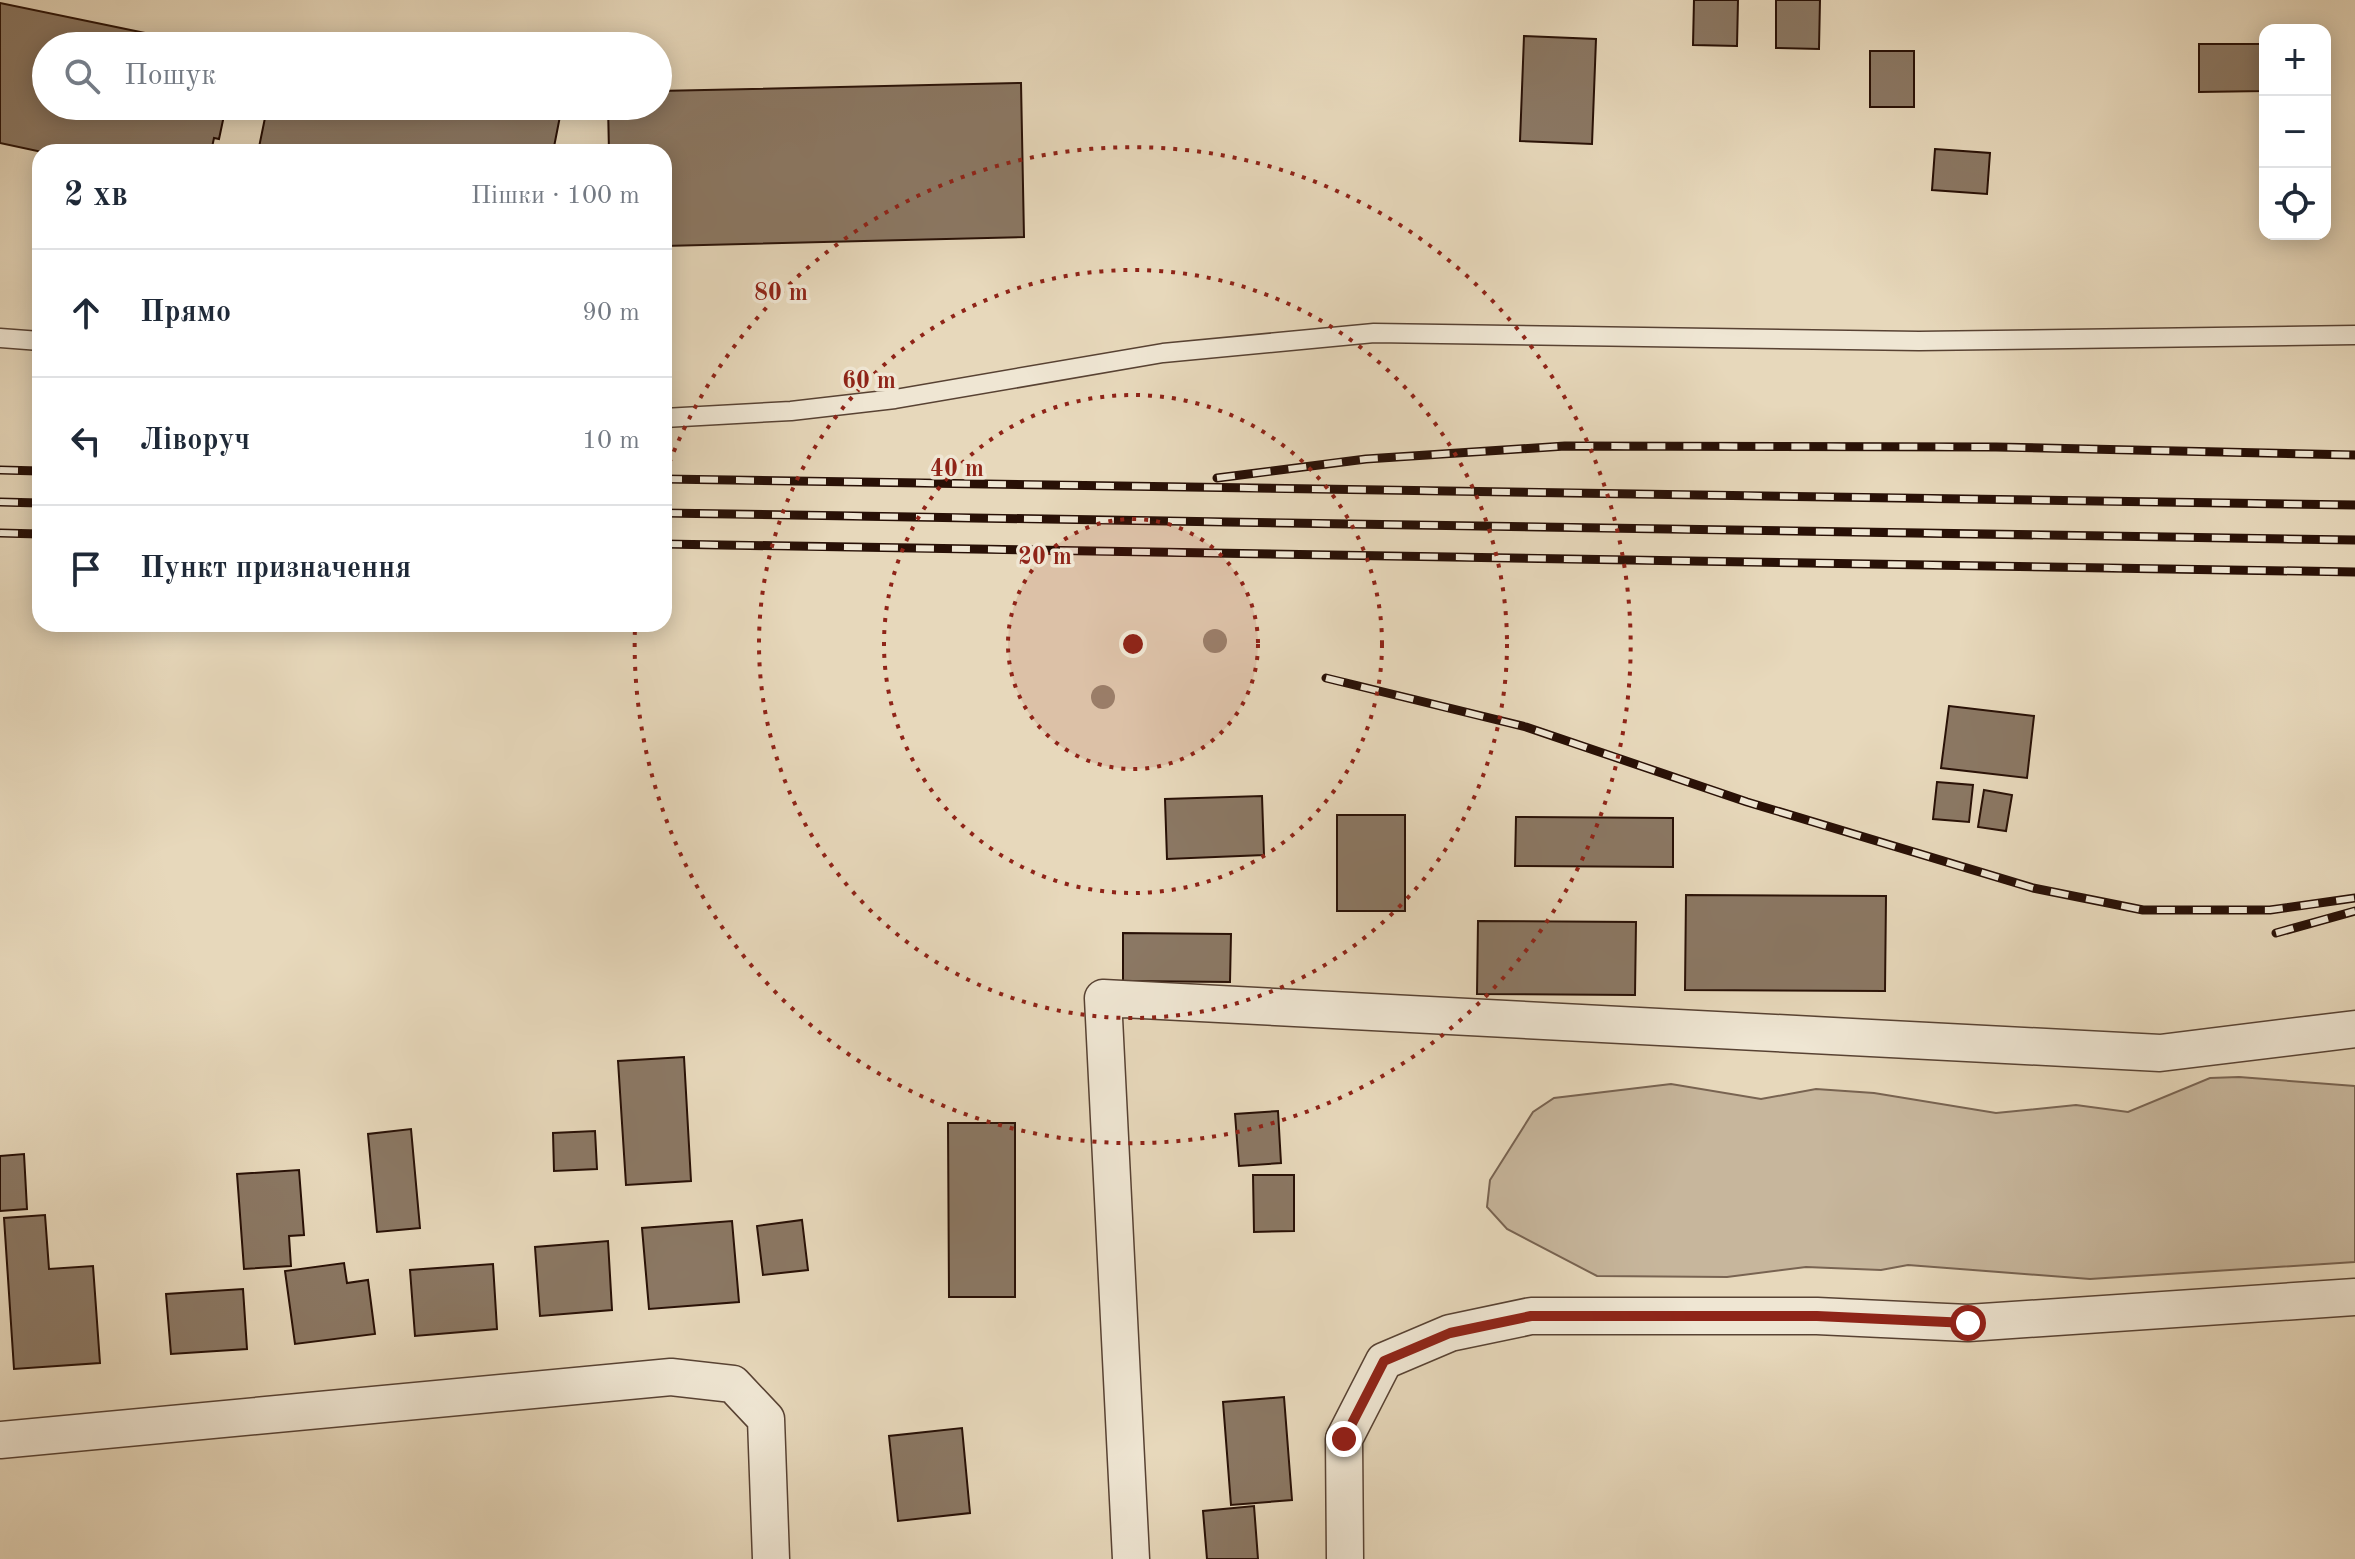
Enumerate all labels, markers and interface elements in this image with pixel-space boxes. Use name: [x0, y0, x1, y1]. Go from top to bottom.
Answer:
map controls: [2259, 24, 2331, 240]
button: +: [2259, 24, 2331, 96]
search box: [32, 32, 672, 120]
icon: search: [60, 54, 104, 98]
text: Пошук: [124, 61, 216, 91]
button: −: [2259, 96, 2331, 168]
button: locate: [2259, 168, 2331, 240]
text: 2 хв: [64, 179, 128, 213]
text: Пішки · 100 m: [471, 183, 640, 209]
text: 80 m: [754, 282, 808, 306]
icon: ahead: [64, 291, 108, 335]
text: Прямо: [140, 298, 231, 328]
text: 90 m: [582, 300, 640, 326]
text: 60 m: [842, 370, 896, 394]
icon: left: [64, 419, 108, 463]
text: Ліворуч: [140, 426, 250, 456]
text: 10 m: [582, 428, 640, 454]
text: 40 m: [930, 458, 984, 482]
text: 20 m: [1018, 546, 1072, 570]
icon: arrive: [64, 547, 108, 591]
text: Пункт призначення: [140, 554, 411, 584]
centre of rings: [1119, 630, 1147, 658]
route start: [1950, 1305, 1986, 1341]
route end: [1326, 1421, 1362, 1457]

